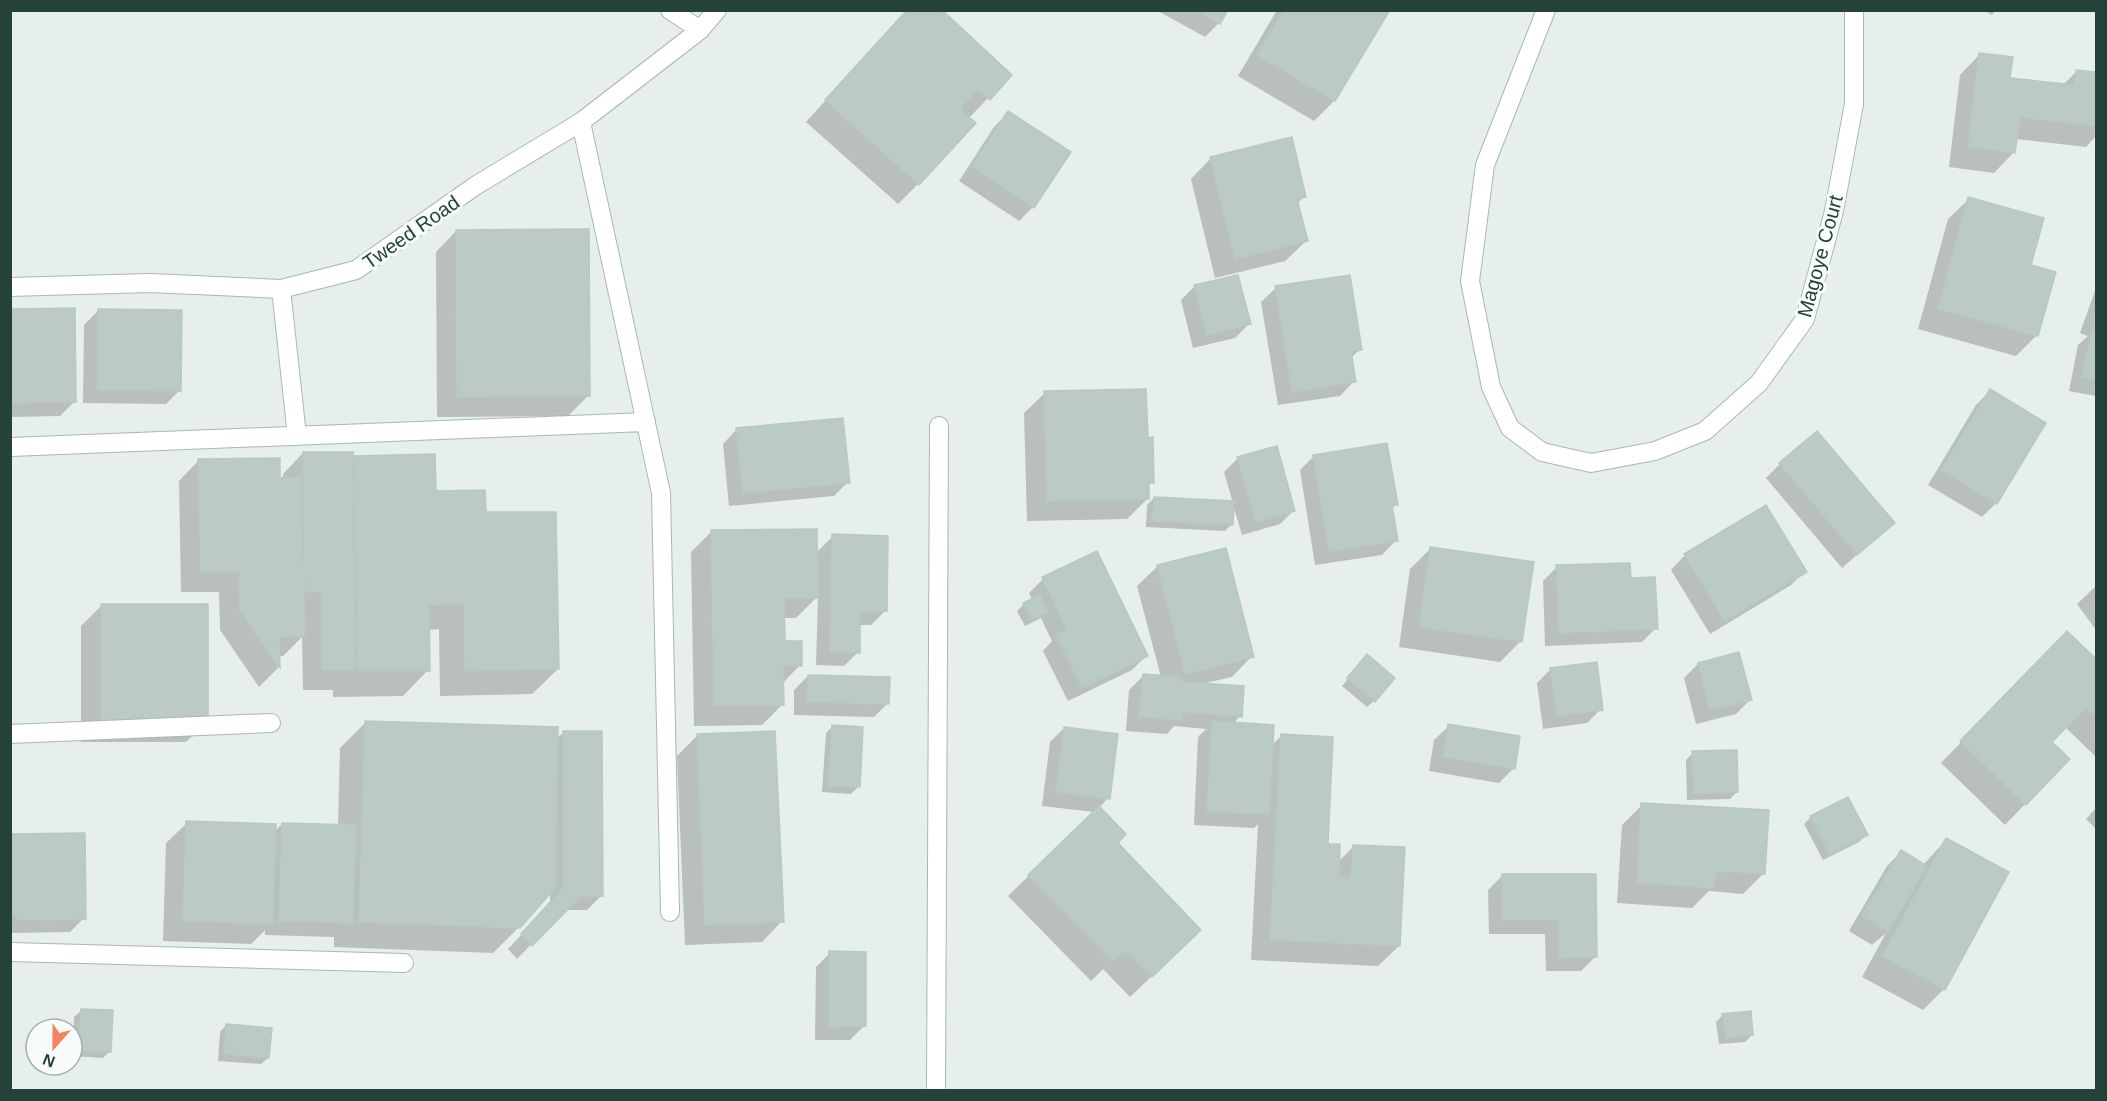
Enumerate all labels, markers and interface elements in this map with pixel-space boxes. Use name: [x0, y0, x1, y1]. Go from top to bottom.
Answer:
street label: Tweed Road: [359, 191, 463, 273]
street label: Magoye Court: [1793, 192, 1847, 320]
north arrow: [24, 1017, 84, 1077]
text: N: [40, 1051, 57, 1071]

